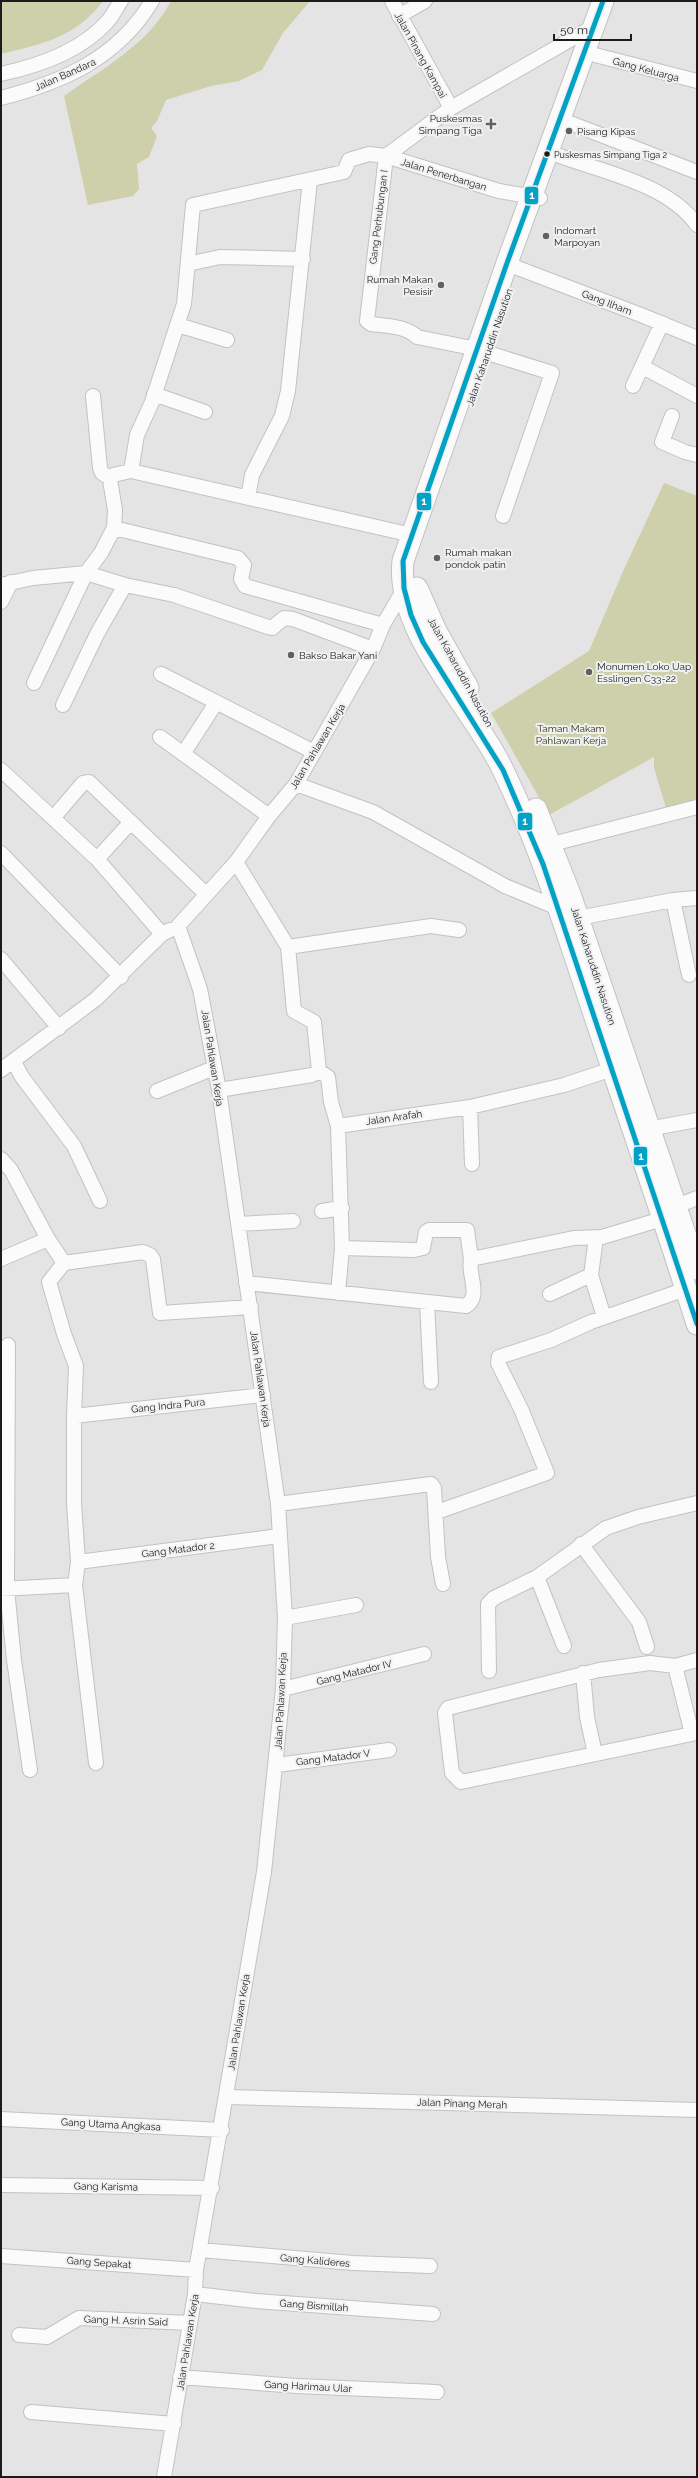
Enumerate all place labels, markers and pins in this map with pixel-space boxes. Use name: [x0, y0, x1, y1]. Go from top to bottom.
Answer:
place label: Puskesmas Simpang Tiga: [419, 113, 482, 136]
marker: Puskesmas Simpang Tiga: [485, 118, 497, 130]
marker: Pisang Kipas: [564, 126, 574, 136]
place label: Pisang Kipas: [577, 126, 635, 137]
marker: Puskesmas Simpang Tiga 2: [542, 149, 552, 159]
place label: Puskesmas Simpang Tiga 2: [554, 150, 667, 160]
place label: Indomart Marpoyan: [554, 225, 600, 248]
marker: Indomart Marpoyan: [541, 231, 551, 241]
place label: Rumah Makan Pesisir: [367, 274, 433, 297]
marker: Rumah Makan Pesisir: [436, 280, 446, 290]
place label: Rumah makan pondok patin: [445, 547, 512, 570]
marker: Rumah makan pondok patin: [432, 553, 442, 563]
marker: Bakso Bakar Yani: [286, 650, 296, 660]
place label: Bakso Bakar Yani: [299, 650, 377, 661]
place label: Monumen Loko Uap Esslingen C33-22: [597, 661, 691, 684]
marker: Monumen Loko Uap Esslingen C33-22: [584, 667, 594, 677]

